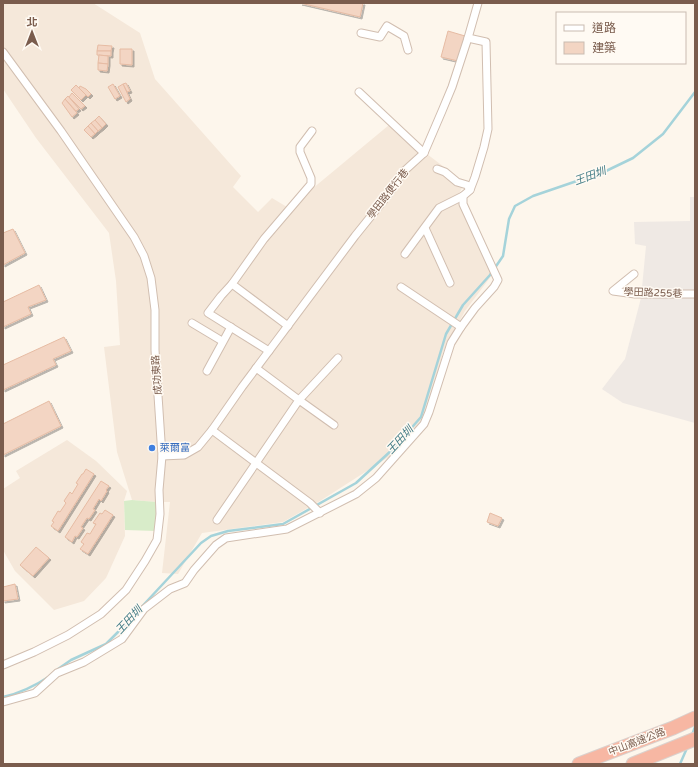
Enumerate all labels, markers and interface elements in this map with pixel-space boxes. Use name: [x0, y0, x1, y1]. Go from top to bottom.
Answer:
north arrow: [12, 12, 52, 52]
legend: [556, 12, 686, 64]
text: 北: [27, 16, 38, 29]
text: 道路: [592, 21, 616, 35]
text: 建築: [592, 41, 616, 55]
water label: 王田圳: [572, 164, 610, 188]
street label: 學田路便行巷: [365, 167, 411, 221]
street label: 學田路255巷: [623, 286, 683, 300]
street label: 成功東路: [150, 355, 164, 395]
water label: 王田圳: [384, 422, 417, 457]
place label: 萊爾富: [160, 442, 190, 454]
marker: 萊爾富: [147, 443, 157, 453]
water label: 王田圳: [113, 602, 146, 637]
street label: 中山高速公路: [607, 726, 667, 758]

